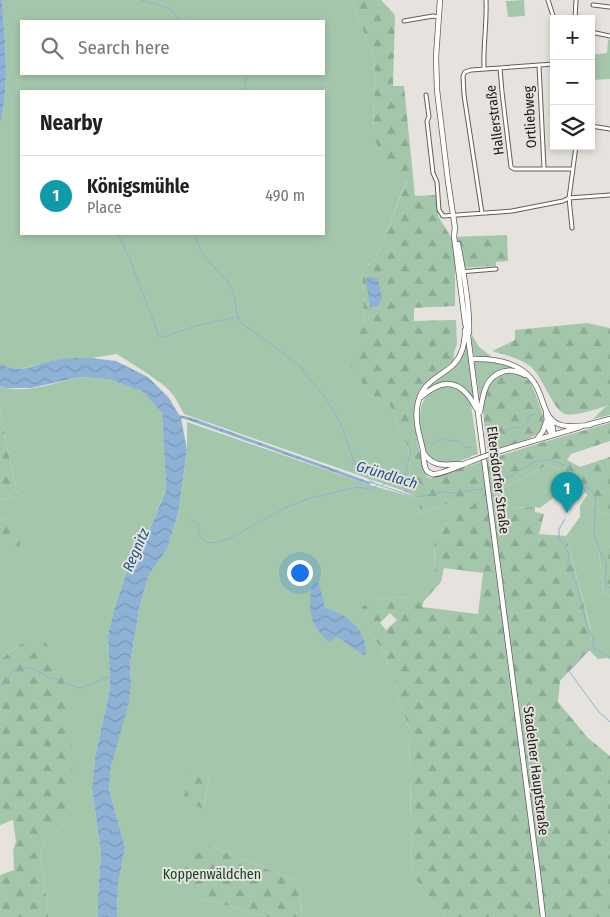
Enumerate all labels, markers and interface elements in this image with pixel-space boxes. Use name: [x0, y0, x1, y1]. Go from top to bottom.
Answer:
map controls: [550, 15, 595, 150]
button: +: [550, 15, 595, 60]
search box: [20, 20, 325, 75]
icon: search: [38, 34, 66, 62]
text: Search here: [78, 36, 170, 59]
button: −: [550, 60, 595, 105]
street label: Hallerstraße: [482, 84, 508, 156]
street label: Ortliebweg: [520, 85, 540, 149]
button: layers: [550, 105, 595, 150]
text: Nearby: [40, 110, 102, 136]
text: Königsmühle: [87, 175, 189, 198]
text: 1: [53, 186, 59, 205]
text: 490 m: [265, 186, 305, 205]
text: Place: [87, 198, 122, 217]
street label: Eltersdorfer Straße: [483, 425, 513, 535]
water label: Gründlach: [354, 457, 420, 493]
pin: 1: [551, 472, 583, 513]
water label: Regnitz: [119, 526, 153, 574]
your location: [287, 560, 313, 586]
street label: Stadelner Hauptstraße: [520, 706, 552, 837]
park label: Koppenwäldchen: [163, 866, 261, 883]

